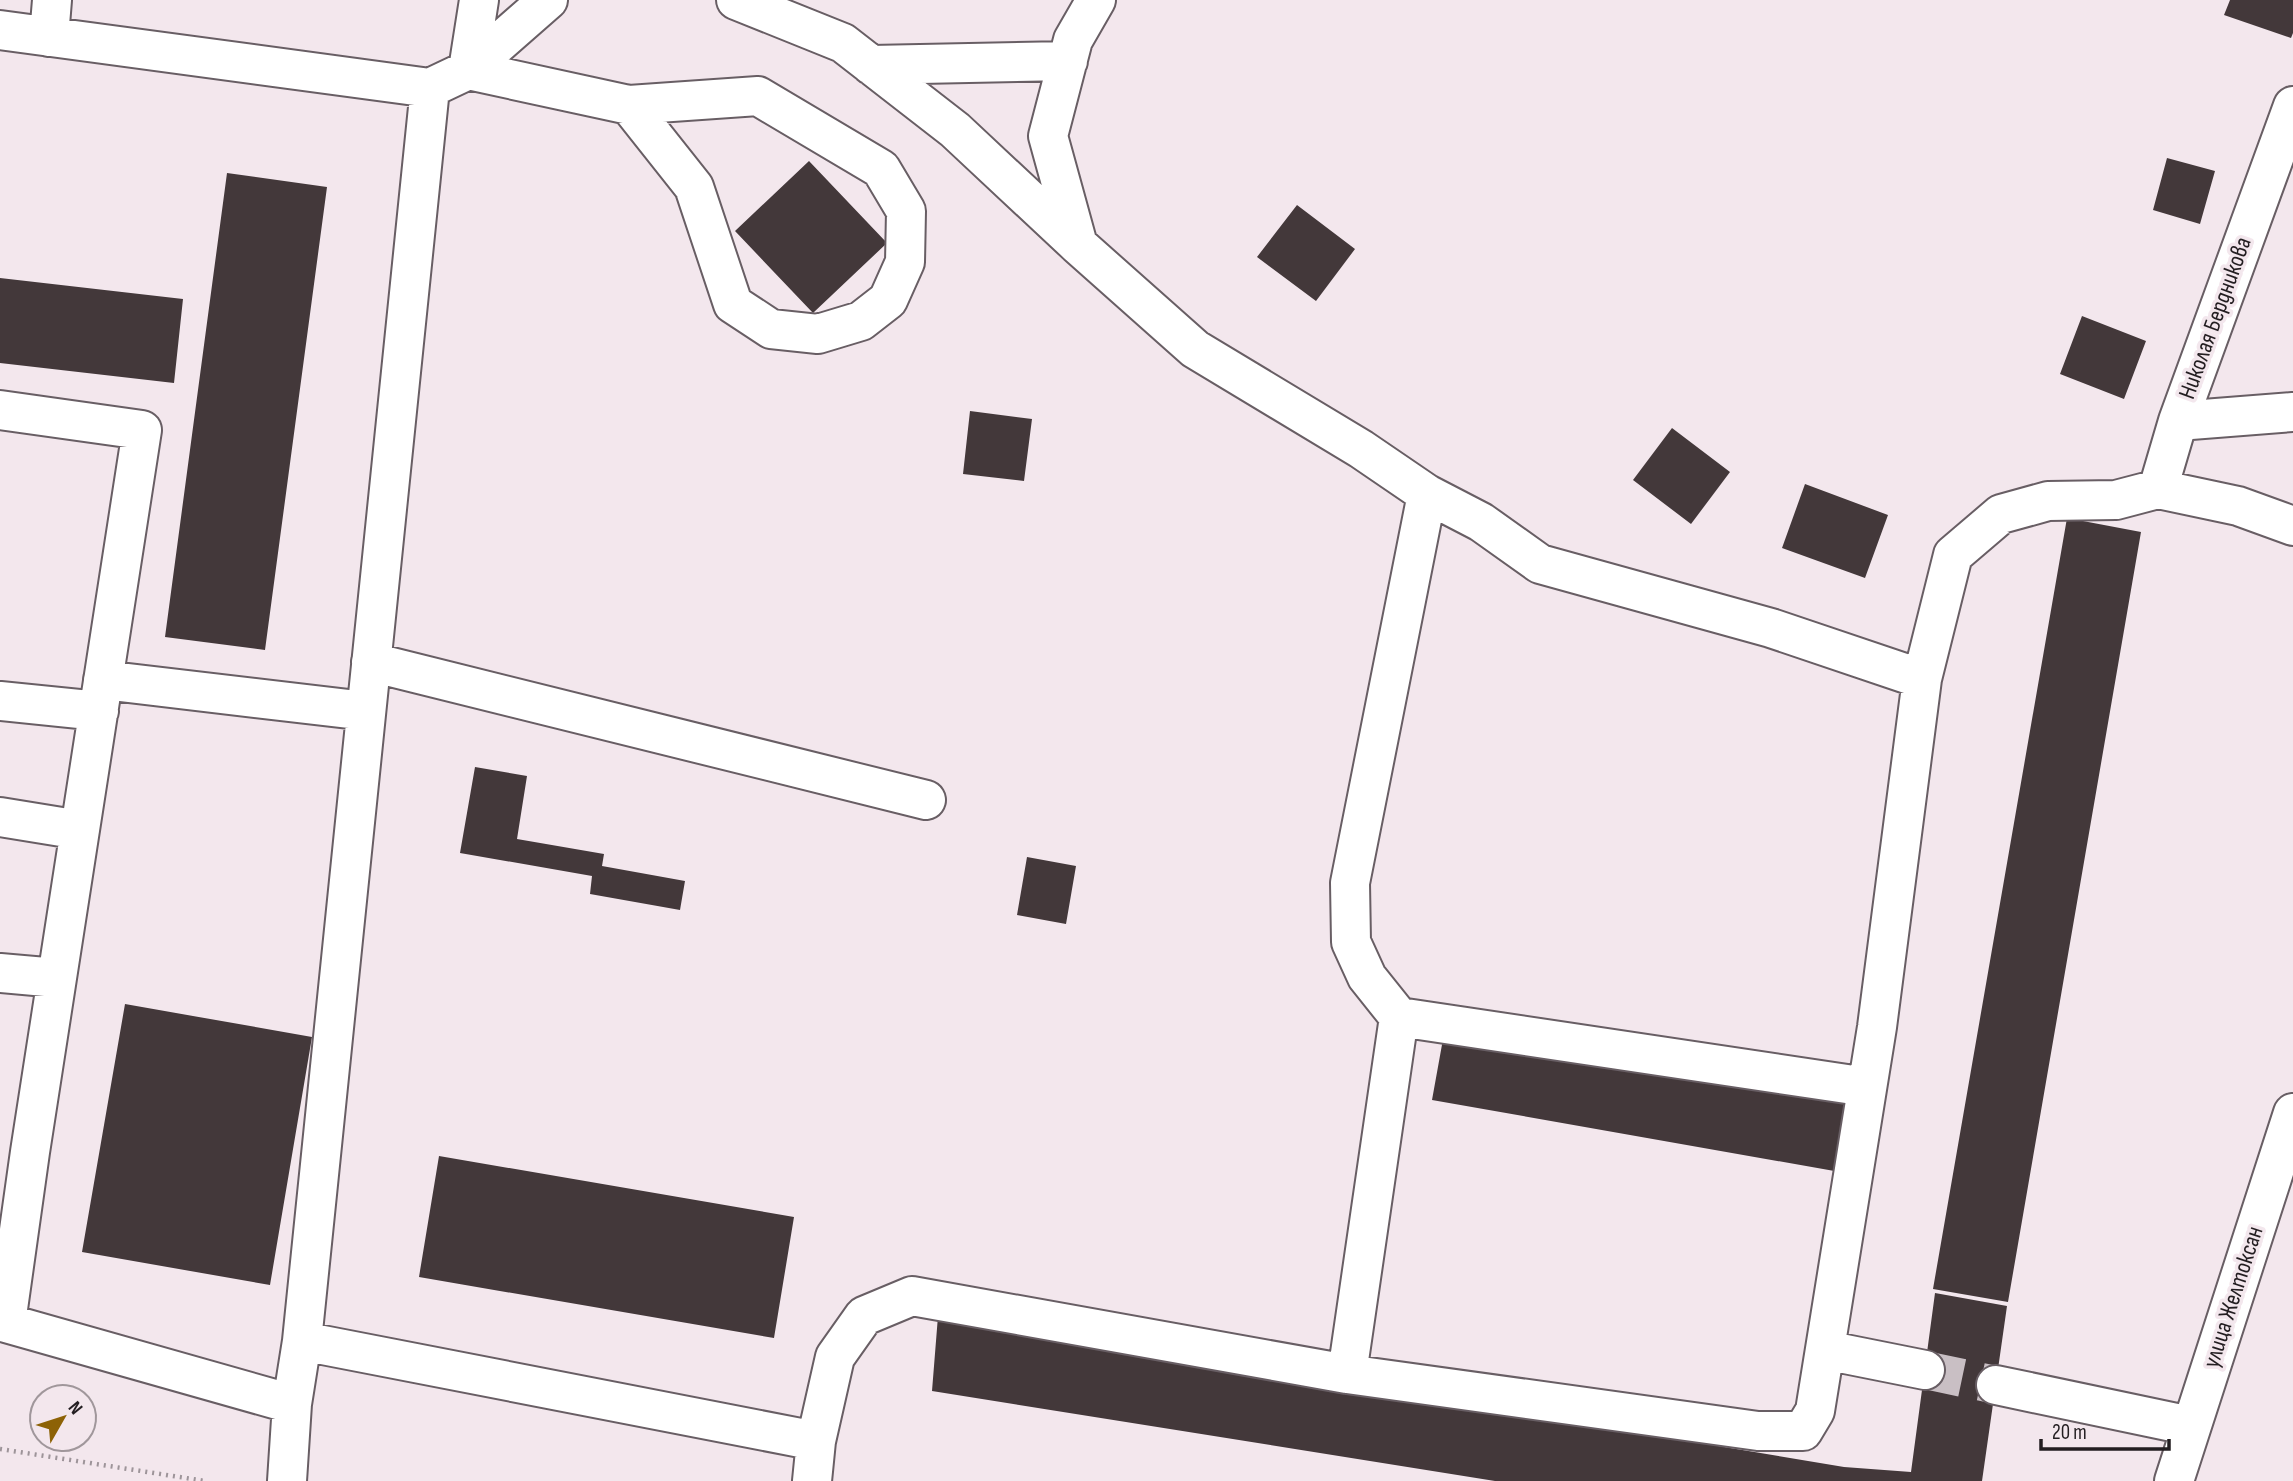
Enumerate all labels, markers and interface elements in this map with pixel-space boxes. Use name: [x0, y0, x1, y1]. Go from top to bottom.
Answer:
street label: Николая Бердникова: [2172, 233, 2258, 403]
street label: улица Желтоксан: [2196, 1223, 2270, 1371]
north arrow: [28, 1383, 98, 1453]
text: N: [63, 1397, 87, 1419]
scale bar: [2041, 1408, 2169, 1452]
text: 20 m: [2052, 1420, 2087, 1445]

